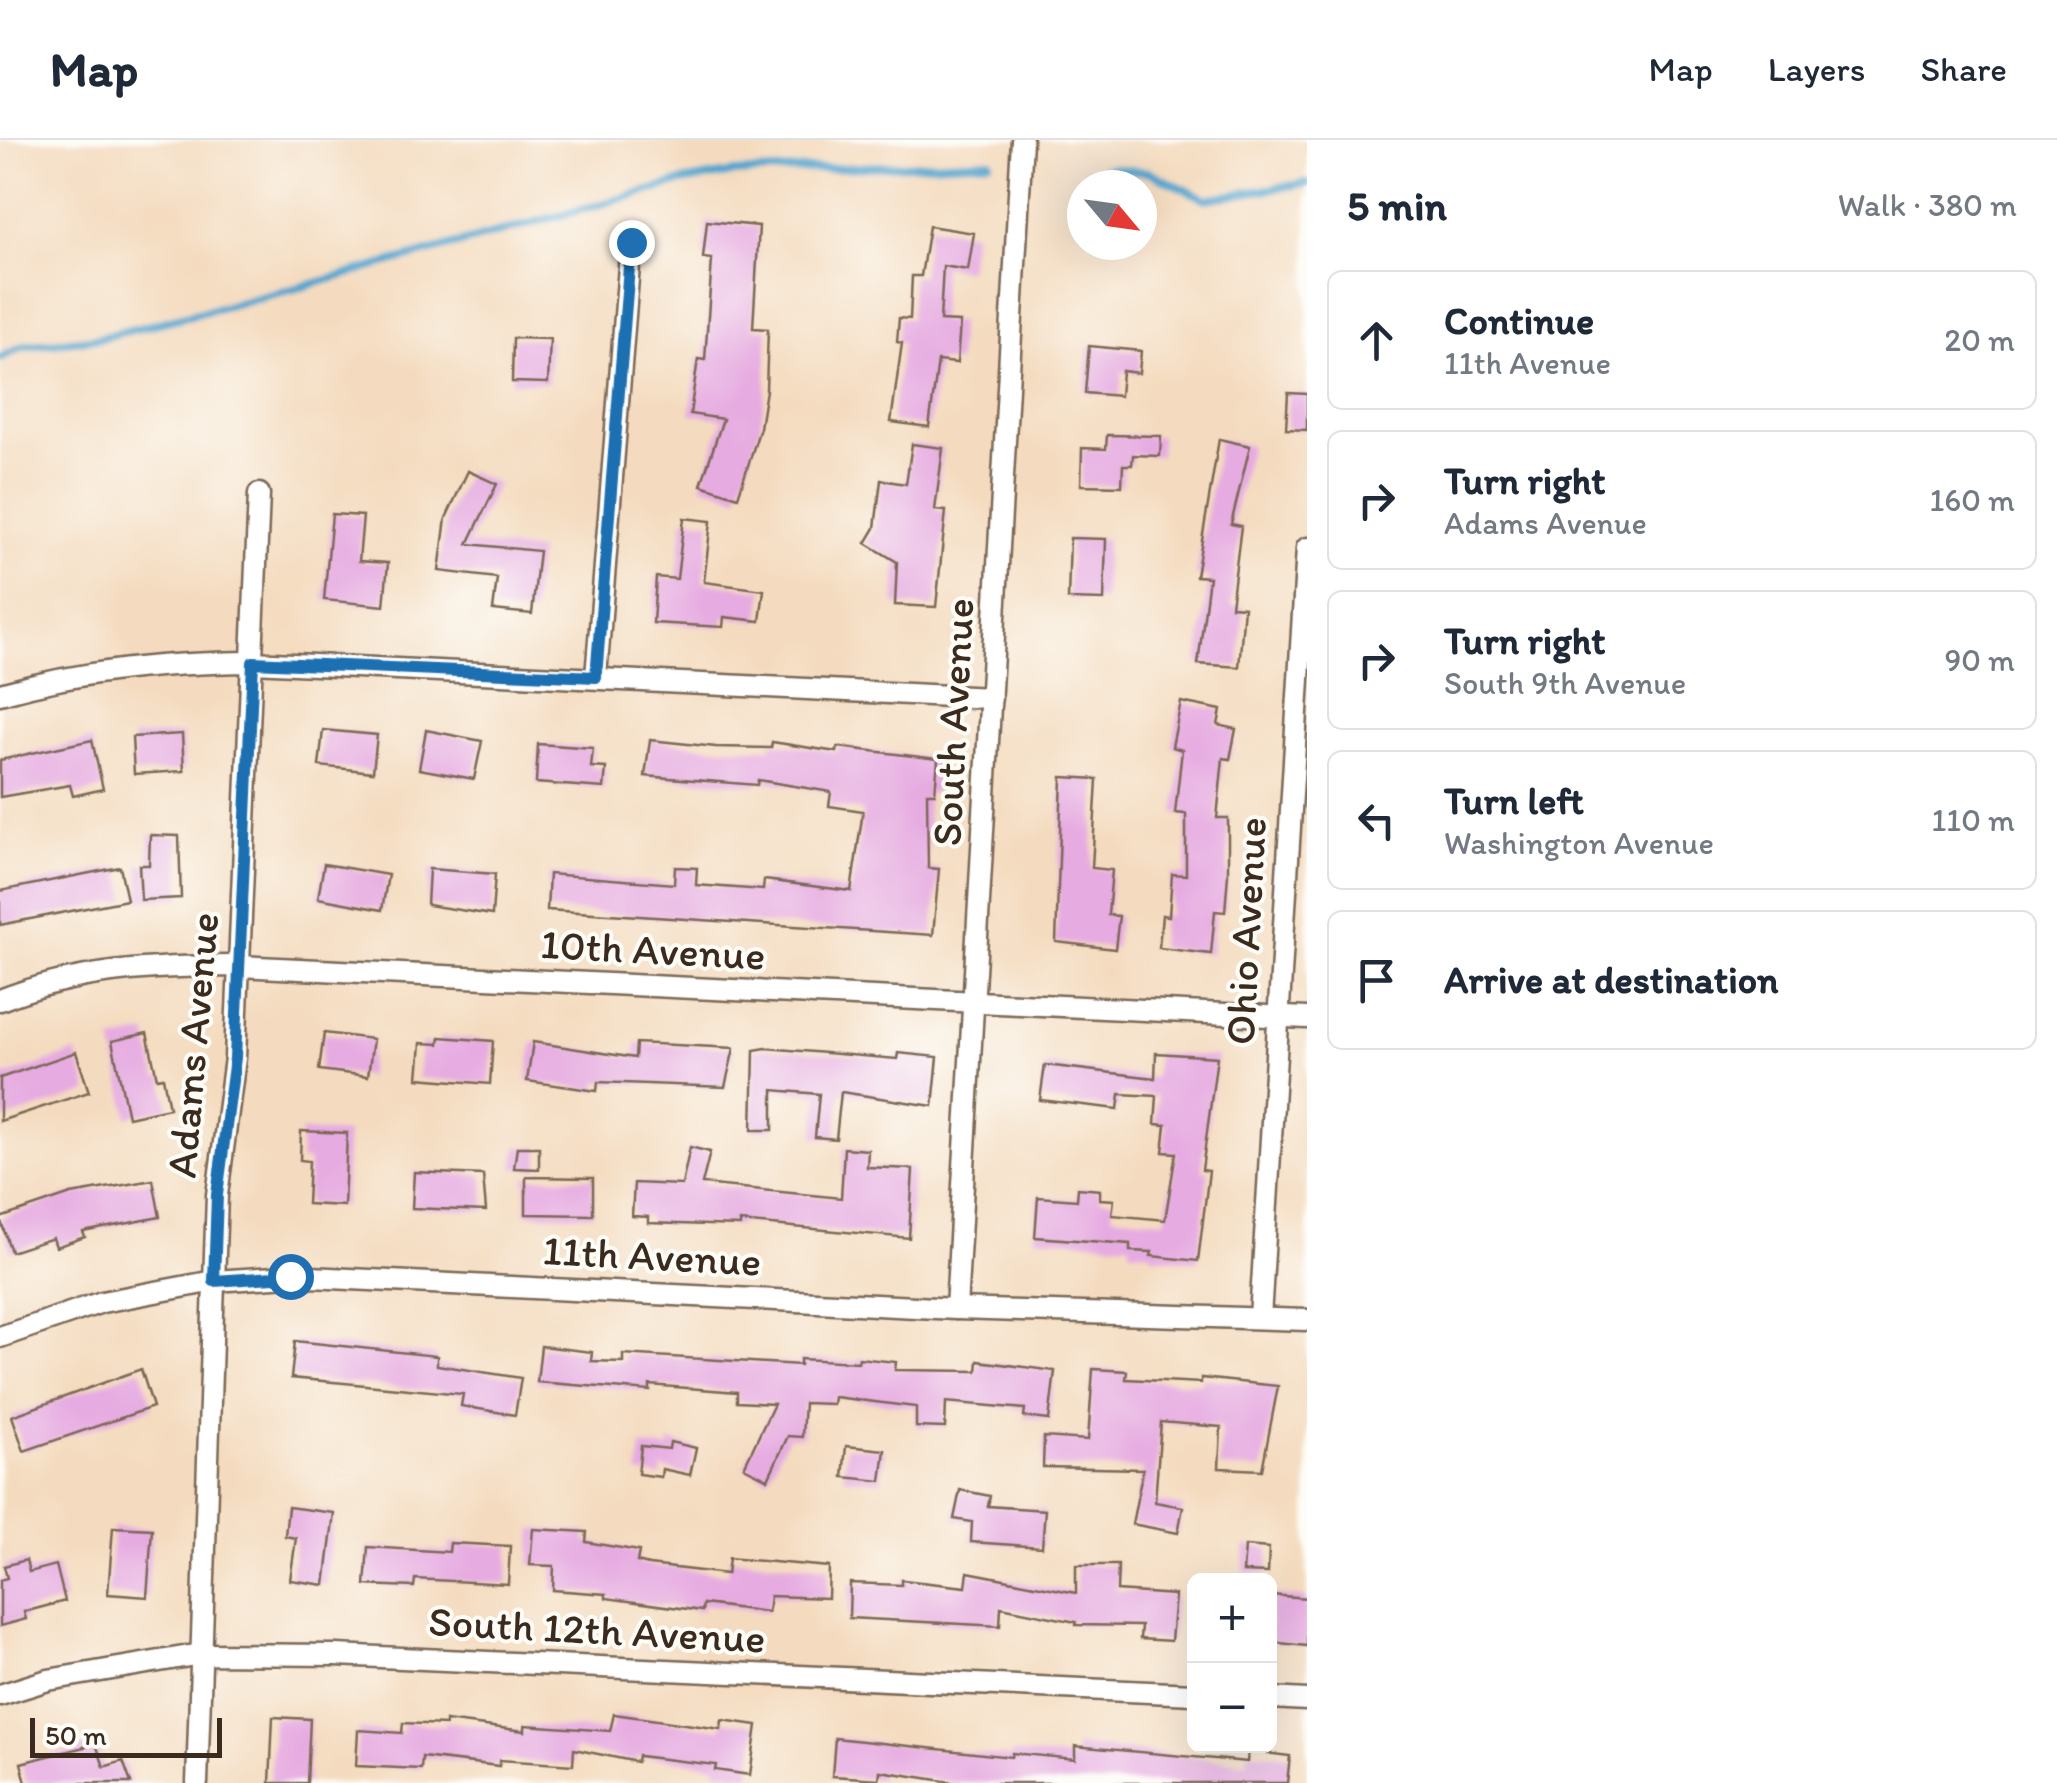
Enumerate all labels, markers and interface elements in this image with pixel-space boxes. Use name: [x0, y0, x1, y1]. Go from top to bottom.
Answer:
text: Map: [50, 40, 138, 98]
text: Map: [1649, 48, 1713, 90]
text: Layers: [1768, 48, 1865, 90]
text: Share: [1920, 48, 2007, 90]
north arrow: [1067, 170, 1157, 260]
text: 5 min: [1347, 180, 1447, 231]
text: Walk · 380 m: [1838, 186, 2017, 224]
route end: [609, 220, 655, 266]
text: Continue: [1444, 298, 1594, 344]
icon: ahead: [1349, 313, 1404, 368]
text: 20 m: [1944, 321, 2015, 359]
text: 11th Avenue: [1444, 344, 1611, 382]
text: Turn right: [1444, 458, 1606, 504]
icon: right: [1349, 473, 1404, 528]
text: 160 m: [1929, 481, 2015, 519]
text: Adams Avenue: [1444, 504, 1647, 542]
street label: South Avenue: [921, 597, 984, 847]
text: Turn right: [1444, 618, 1606, 664]
icon: right: [1349, 633, 1404, 688]
text: 90 m: [1944, 641, 2015, 679]
text: South 9th Avenue: [1444, 664, 1686, 702]
text: Turn left: [1444, 778, 1584, 824]
icon: left: [1349, 793, 1404, 848]
text: 110 m: [1931, 801, 2015, 839]
street label: Ohio Avenue: [1214, 816, 1277, 1046]
text: Washington Avenue: [1444, 824, 1714, 862]
street label: Adams Avenue: [155, 910, 229, 1180]
street label: 10th Avenue: [539, 918, 767, 981]
icon: arrive: [1349, 953, 1404, 1008]
text: Arrive at destination: [1444, 957, 1779, 1003]
street label: 11th Avenue: [541, 1224, 763, 1287]
route start: [268, 1254, 314, 1300]
map controls: [1187, 1573, 1277, 1753]
button: +: [1187, 1573, 1277, 1663]
street label: South 12th Avenue: [427, 1595, 767, 1664]
button: −: [1187, 1663, 1277, 1753]
scale bar: [30, 1713, 222, 1758]
text: 50 m: [45, 1718, 107, 1752]

